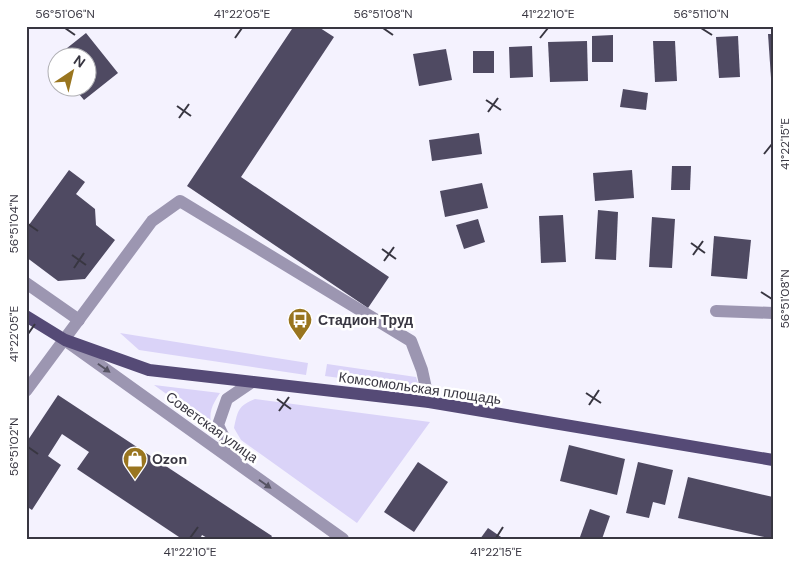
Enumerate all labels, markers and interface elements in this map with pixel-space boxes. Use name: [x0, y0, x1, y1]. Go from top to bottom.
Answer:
text: 56°51'06"N: [35, 6, 95, 22]
text: 41°22'05"E: [214, 6, 270, 22]
text: 56°51'08"N: [353, 6, 413, 22]
text: 41°22'10"E: [521, 6, 575, 22]
text: 56°51'10"N: [673, 6, 729, 22]
north arrow: [48, 48, 98, 98]
text: N: [70, 51, 89, 72]
text: 41°22'15"E: [777, 118, 793, 170]
text: 56°51'04"N: [6, 194, 22, 254]
text: 56°51'08"N: [777, 269, 793, 329]
text: 41°22'05"E: [6, 306, 22, 362]
bus stop icon: Стадион Труд: [287, 307, 313, 341]
place label: Стадион Труд: [318, 311, 413, 329]
one-way arrow: [98, 363, 111, 373]
street label: Комсомольская площадь: [338, 368, 502, 408]
street label: Советская улица: [162, 387, 262, 467]
text: 56°51'02"N: [6, 418, 22, 476]
shop icon: Ozon: [122, 446, 148, 480]
place label: Ozon: [152, 450, 187, 468]
one-way arrow: [258, 479, 272, 489]
text: 41°22'10"E: [163, 544, 217, 560]
text: 41°22'15"E: [470, 544, 522, 560]

